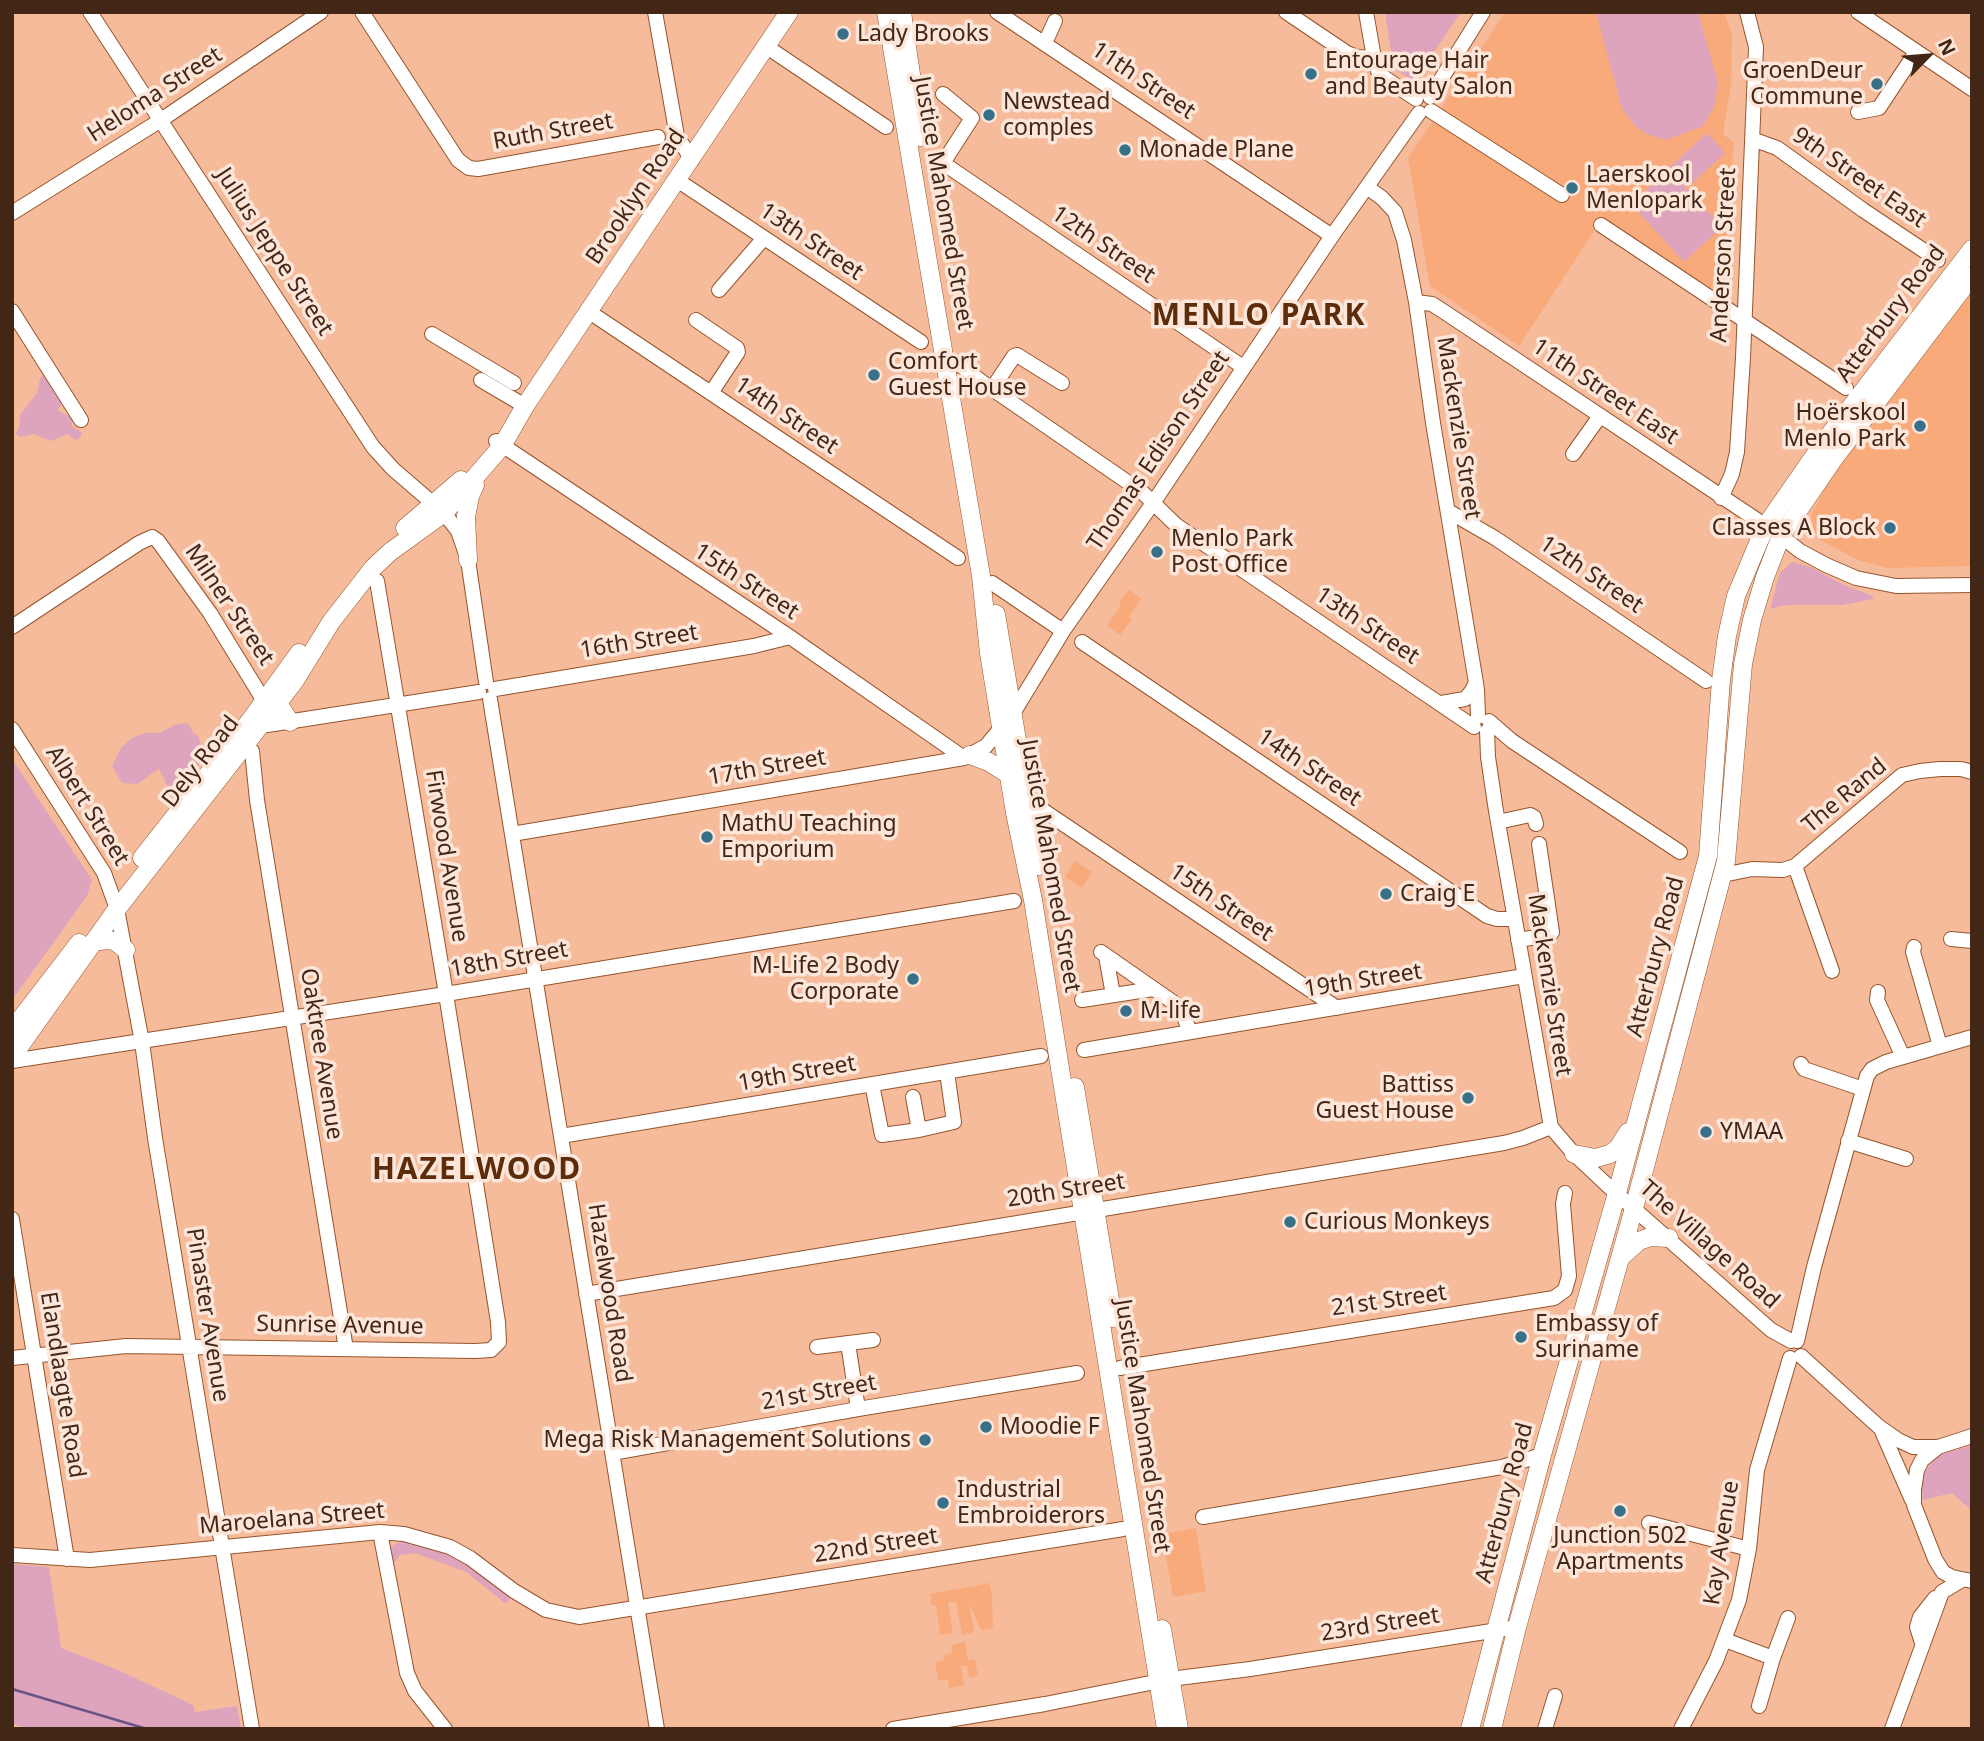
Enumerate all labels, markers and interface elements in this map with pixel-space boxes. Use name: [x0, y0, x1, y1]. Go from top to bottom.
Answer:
place label: Lady Brooks: [857, 20, 989, 48]
north arrow: [1893, 21, 1963, 91]
marker: Lady Brooks: [835, 26, 851, 42]
text: N: [1932, 35, 1962, 60]
street label: 11th Street: [1086, 36, 1200, 126]
street label: Heloma Street: [83, 41, 227, 149]
place label: Entourage Hair and Beauty Salon: [1325, 47, 1513, 101]
place label: GroenDeur Commune: [1743, 57, 1863, 111]
marker: Entourage Hair and Beauty Salon: [1303, 66, 1319, 82]
street label: Justice Mahomed Street: [907, 74, 979, 332]
marker: GroenDeur Commune: [1869, 76, 1885, 92]
place label: Newstead comples: [1003, 88, 1110, 142]
marker: Newstead comples: [981, 107, 997, 123]
street label: Ruth Street: [491, 108, 615, 156]
street label: 9th Street East: [1787, 122, 1931, 234]
street label: Brooklyn Road: [581, 124, 691, 270]
place label: Monade Plane: [1139, 136, 1294, 164]
marker: Monade Plane: [1117, 142, 1133, 158]
place label: Laerskool Menlopark: [1586, 161, 1703, 215]
street label: Julius Jeppe Street: [210, 163, 338, 341]
street label: Anderson Street: [1706, 167, 1742, 343]
marker: Laerskool Menlopark: [1564, 180, 1580, 196]
street label: 13th Street: [754, 197, 868, 287]
street label: 12th Street: [1046, 200, 1160, 290]
street label: Atterbury Road: [1830, 240, 1952, 388]
district label: MENLO PARK: [1153, 298, 1365, 334]
street label: 11th Street East: [1527, 333, 1683, 451]
street label: Mackenzie Street: [1430, 335, 1486, 521]
street label: Thomas Edison Street: [1082, 346, 1236, 556]
place label: Comfort Guest House: [888, 348, 1026, 402]
marker: Comfort Guest House: [866, 367, 882, 383]
street label: 14th Street: [729, 371, 843, 461]
place label: Hoërskool Menlo Park: [1784, 399, 1906, 453]
marker: Hoërskool Menlo Park: [1912, 418, 1928, 434]
place label: Classes A Block: [1712, 514, 1876, 542]
marker: Classes A Block: [1882, 520, 1898, 536]
place label: Menlo Park Post Office: [1171, 525, 1293, 579]
street label: 12th Street: [1534, 530, 1648, 620]
street label: 15th Street: [689, 538, 803, 626]
street label: Milner Street: [179, 539, 279, 671]
marker: Menlo Park Post Office: [1149, 544, 1165, 560]
street label: 13th Street: [1310, 581, 1424, 671]
street label: 16th Street: [578, 619, 700, 665]
street label: Dely Road: [157, 711, 245, 813]
street label: 14th Street: [1252, 723, 1366, 813]
street label: Justice Mahomed Street: [1014, 737, 1086, 995]
street label: Albert Street: [39, 741, 135, 871]
street label: 17th Street: [706, 744, 828, 792]
street label: The Rand: [1797, 753, 1893, 839]
street label: Firwood Avenue: [419, 768, 473, 944]
place label: MathU Teaching Emporium: [721, 810, 897, 864]
marker: MathU Teaching Emporium: [699, 829, 715, 845]
street label: 15th Street: [1164, 858, 1278, 948]
street label: Atterbury Road: [1621, 874, 1691, 1040]
place label: Craig E: [1400, 880, 1475, 908]
marker: Craig E: [1378, 886, 1394, 902]
street label: Mackenzie Street: [1521, 892, 1577, 1078]
street label: 18th Street: [448, 936, 570, 984]
place label: M-Life 2 Body Corporate: [752, 952, 899, 1006]
street label: 19th Street: [1302, 958, 1424, 1004]
street label: Oaktree Avenue: [294, 966, 348, 1142]
marker: M-Life 2 Body Corporate: [905, 971, 921, 987]
place label: M-life: [1140, 997, 1201, 1025]
marker: M-life: [1118, 1003, 1134, 1019]
street label: 19th Street: [736, 1050, 858, 1098]
place label: Battiss Guest House: [1316, 1071, 1454, 1125]
marker: Battiss Guest House: [1460, 1090, 1476, 1106]
place label: YMAA: [1720, 1118, 1783, 1146]
marker: YMAA: [1698, 1124, 1714, 1140]
district label: HAZELWOOD: [373, 1152, 581, 1188]
street label: 20th Street: [1005, 1168, 1127, 1214]
street label: The Village Road: [1633, 1175, 1785, 1315]
street label: Hazelwood Road: [581, 1201, 637, 1385]
place label: Curious Monkeys: [1304, 1208, 1490, 1236]
marker: Curious Monkeys: [1282, 1214, 1298, 1230]
street label: Pinaster Avenue: [180, 1226, 234, 1404]
street label: 21st Street: [1330, 1279, 1448, 1323]
street label: Elandlaagte Road: [34, 1290, 90, 1480]
street label: Justice Mahomed Street: [1108, 1297, 1176, 1555]
place label: Embassy of Suriname: [1535, 1310, 1658, 1364]
street label: Sunrise Avenue: [256, 1311, 424, 1341]
marker: Embassy of Suriname: [1513, 1329, 1529, 1345]
street label: 21st Street: [760, 1369, 878, 1417]
place label: Moodie F: [1000, 1413, 1100, 1441]
marker: Moodie F: [978, 1419, 994, 1435]
street label: Atterbury Road: [1470, 1420, 1540, 1586]
place label: Mega Risk Management Solutions: [544, 1426, 911, 1454]
marker: Mega Risk Management Solutions: [917, 1432, 933, 1448]
place label: Industrial Embroiderors: [957, 1476, 1105, 1530]
street label: Kay Avenue: [1699, 1479, 1745, 1607]
marker: Industrial Embroiderors: [935, 1495, 951, 1511]
street label: Maroelana Street: [198, 1497, 386, 1541]
marker: Junction 502 Apartments: [1612, 1503, 1628, 1519]
place label: Junction 502 Apartments: [1553, 1522, 1687, 1576]
street label: 22nd Street: [812, 1523, 940, 1569]
street label: 23rd Street: [1319, 1602, 1441, 1648]

